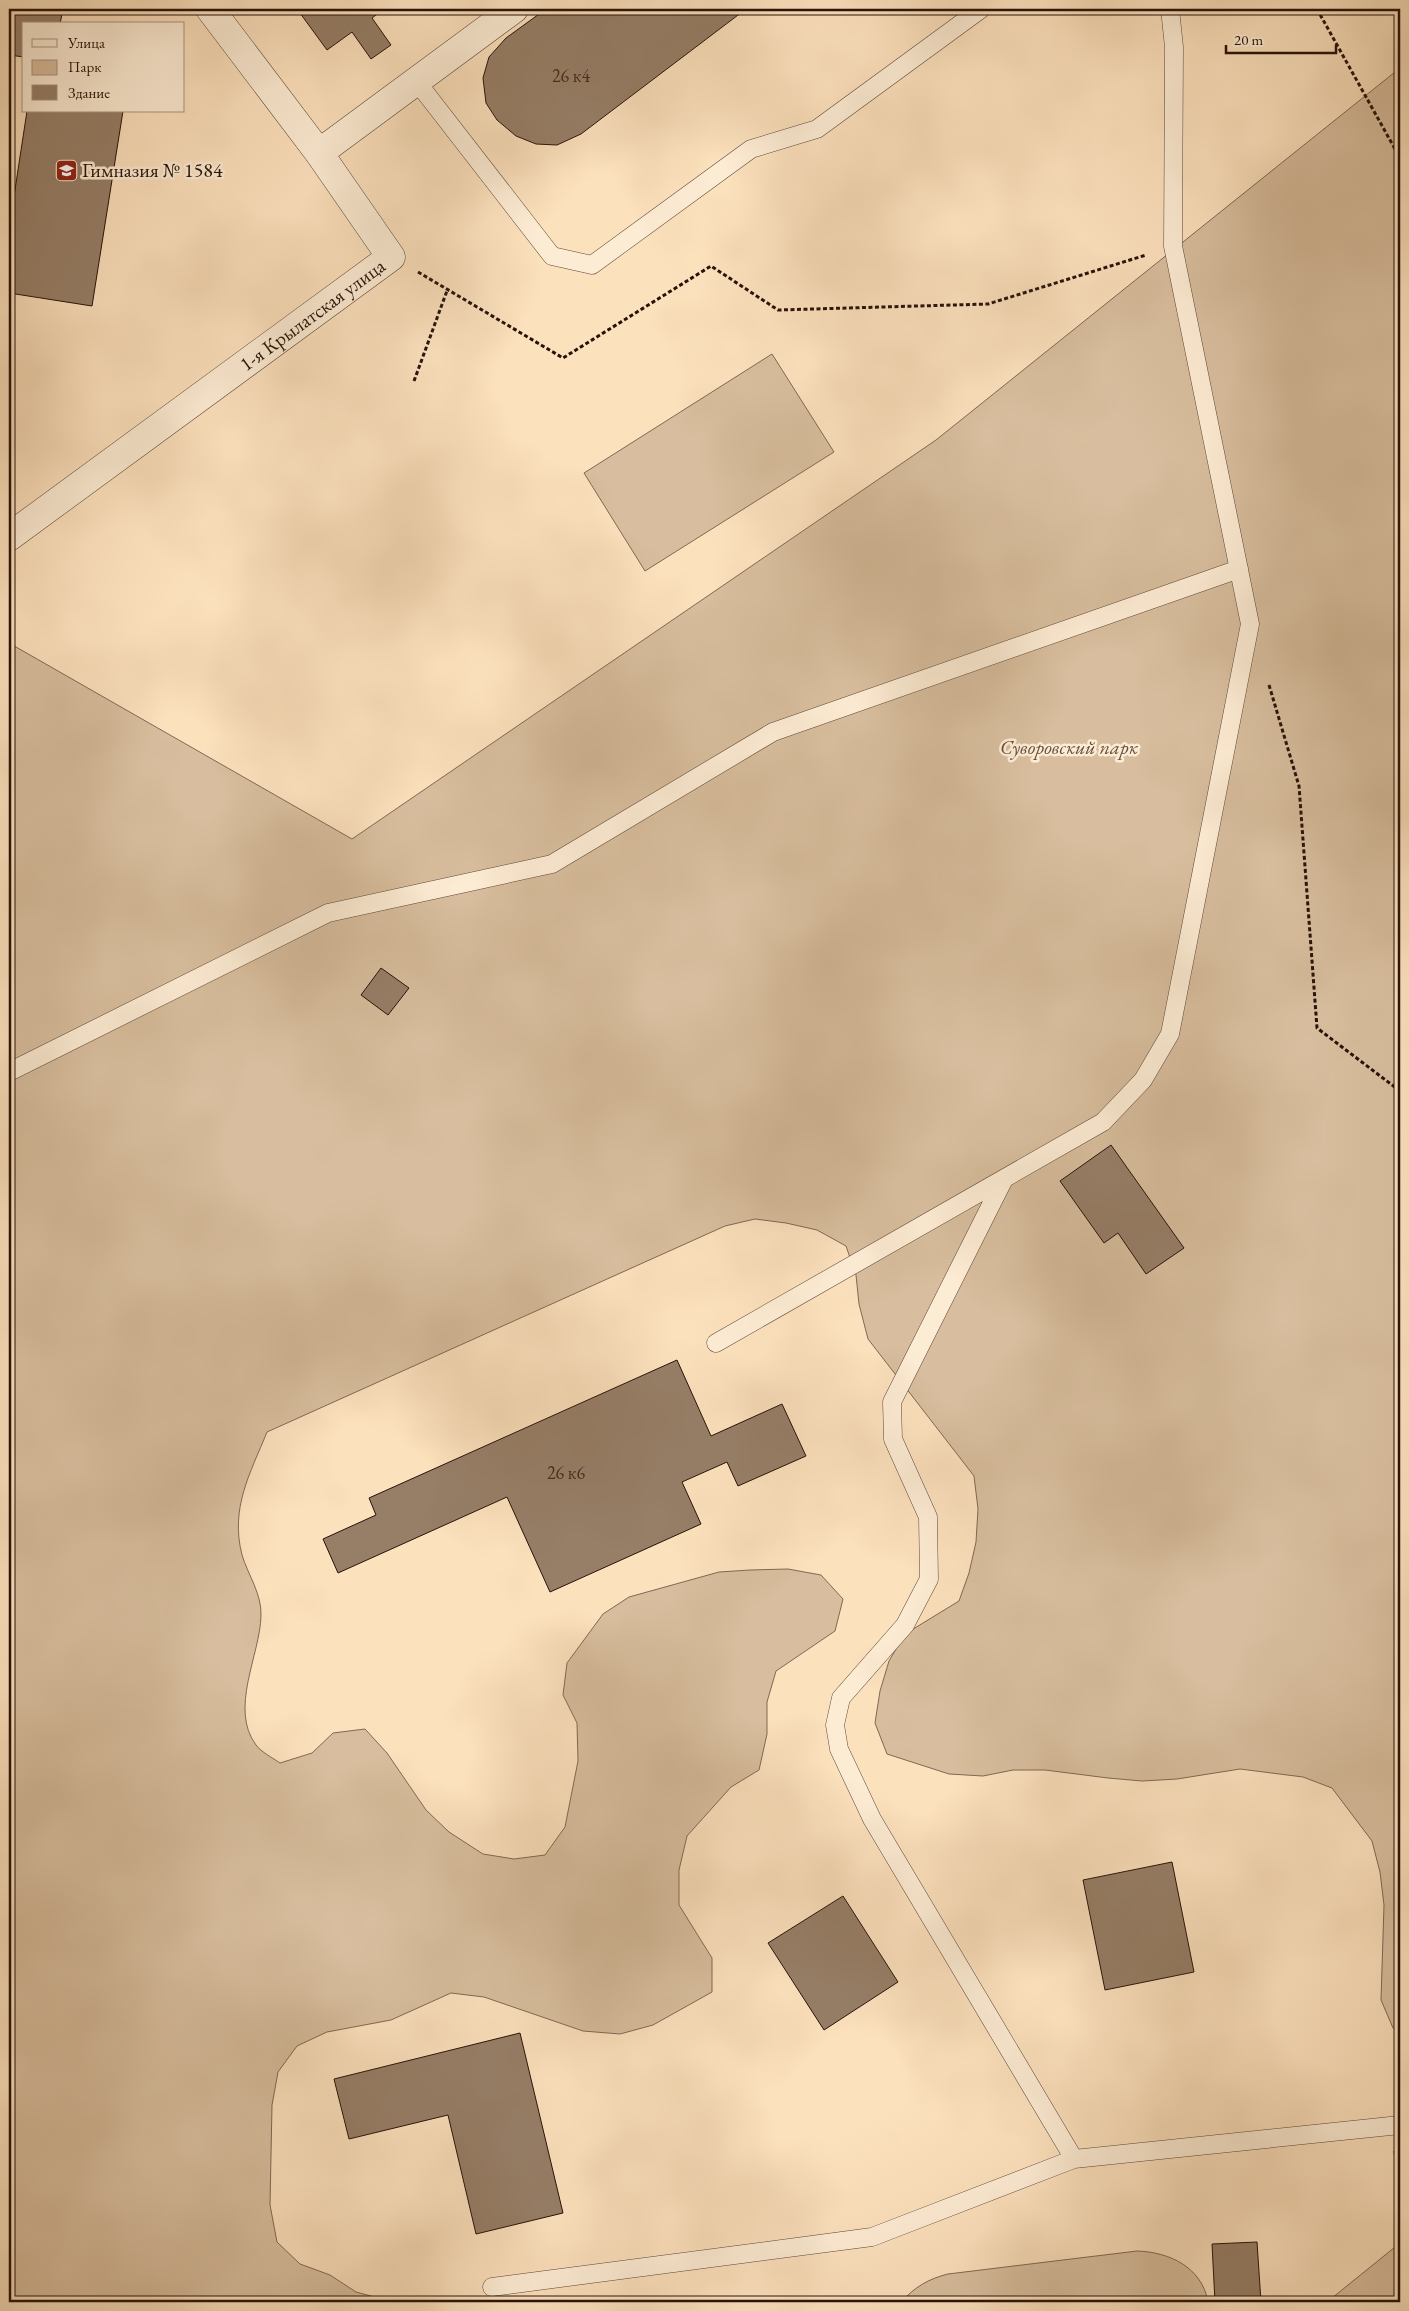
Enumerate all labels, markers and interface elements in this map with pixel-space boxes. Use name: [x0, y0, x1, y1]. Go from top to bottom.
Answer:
legend: [22, 22, 185, 112]
scale bar: [1226, 22, 1336, 54]
text: 20 m: [1234, 30, 1263, 49]
text: Улица: [67, 33, 105, 52]
text: Парк: [68, 57, 101, 76]
house number: 26 к4: [552, 64, 590, 87]
text: Здание: [68, 83, 110, 102]
place label: Гимназия № 1584: [82, 157, 223, 183]
school or university icon: Гимназия № 1584: [54, 158, 78, 182]
street label: 1-я Крылатская улица: [234, 253, 390, 377]
park label: Суворовский парк: [1000, 734, 1138, 760]
house number: 26 к6: [547, 1461, 585, 1484]

